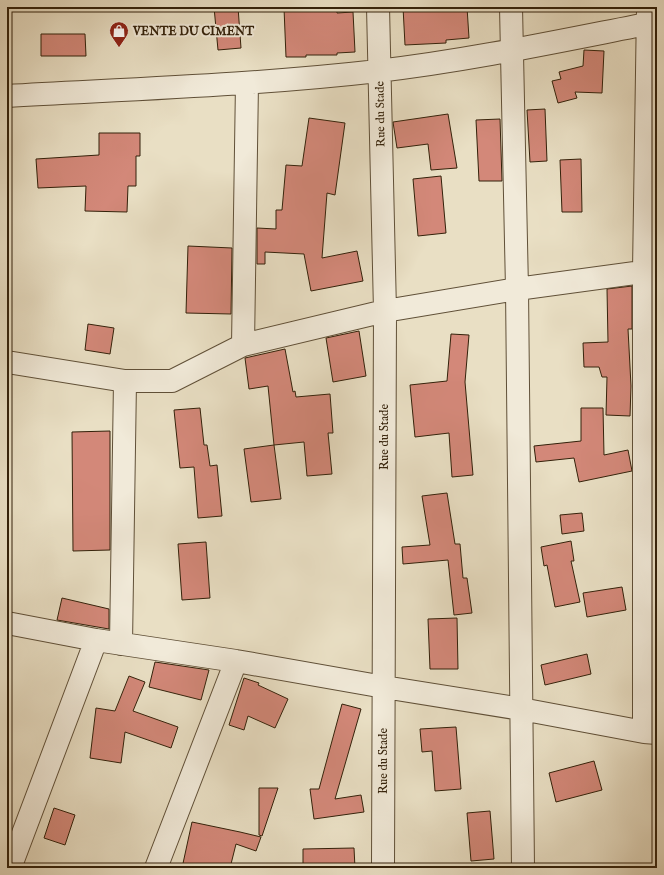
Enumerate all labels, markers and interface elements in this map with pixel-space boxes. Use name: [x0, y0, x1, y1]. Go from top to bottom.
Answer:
shop icon: VENTE DU CIMENT: [108, 20, 130, 48]
place label: VENTE DU CIMENT: [132, 24, 254, 39]
street label: Rue du Stade: [372, 80, 389, 147]
street label: Rue du Stade: [377, 404, 392, 470]
street label: Rue du Stade: [376, 728, 391, 794]

